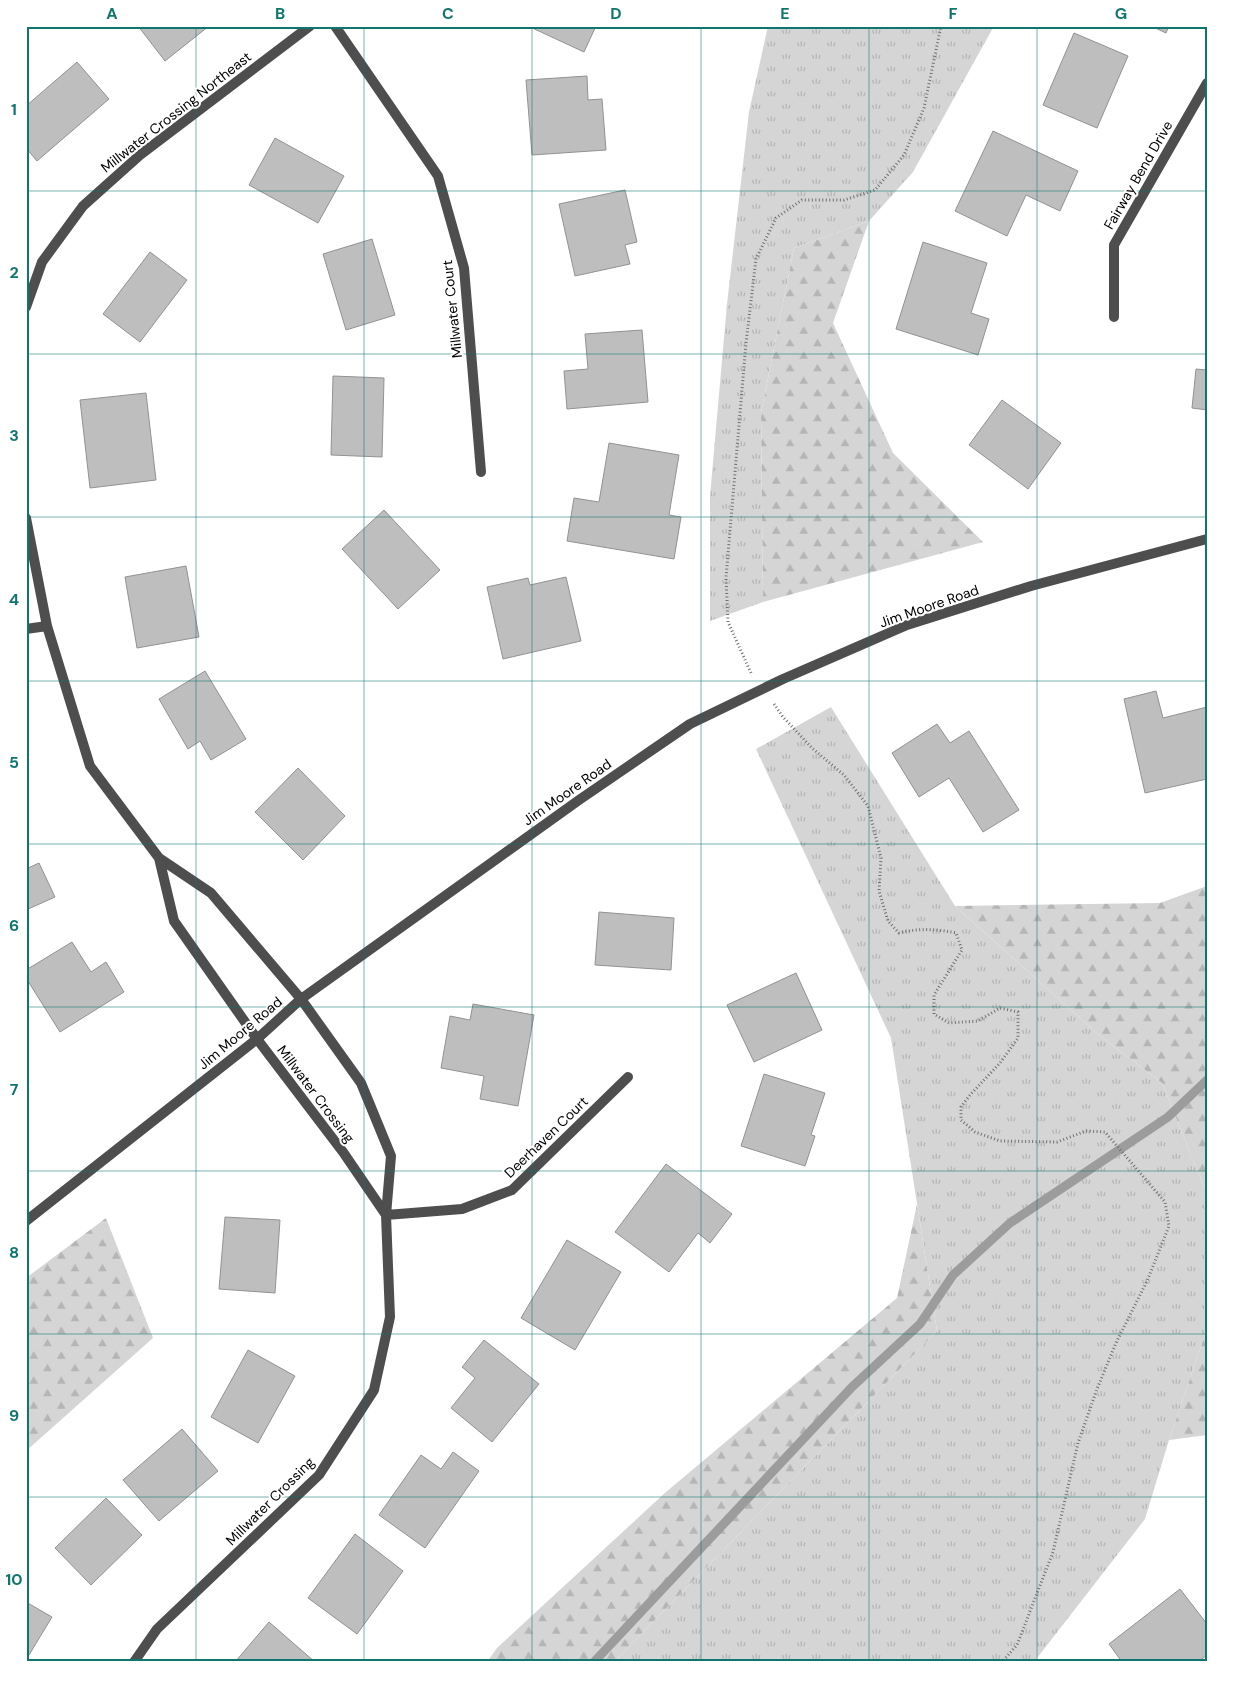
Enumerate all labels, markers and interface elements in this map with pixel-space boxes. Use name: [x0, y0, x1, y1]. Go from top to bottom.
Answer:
text: A: [106, 3, 118, 24]
text: B: [275, 3, 285, 24]
text: C: [442, 3, 454, 24]
text: D: [610, 3, 622, 24]
text: E: [780, 3, 790, 24]
text: F: [949, 3, 958, 24]
text: G: [1115, 3, 1127, 24]
street label: Millwater Crossing Northeast: [97, 48, 255, 176]
text: 1: [11, 99, 17, 120]
street label: Fairway Bend Drive: [1100, 117, 1176, 233]
street label: Millwater Court: [438, 259, 466, 359]
text: 2: [9, 262, 19, 283]
text: 3: [9, 425, 19, 446]
street label: Jim Moore Road: [877, 581, 981, 631]
text: 4: [9, 589, 19, 610]
text: 5: [9, 752, 19, 773]
street label: Jim Moore Road: [519, 755, 615, 829]
text: 6: [9, 915, 19, 936]
street label: Jim Moore Road: [194, 993, 286, 1073]
street label: Millwater Crossing: [273, 1042, 359, 1147]
text: 7: [10, 1079, 19, 1100]
street label: Deerhaven Court: [500, 1092, 592, 1182]
text: 8: [9, 1242, 19, 1263]
text: 9: [9, 1405, 19, 1426]
street label: Millwater Crossing: [222, 1453, 318, 1549]
text: 10: [5, 1569, 23, 1590]

